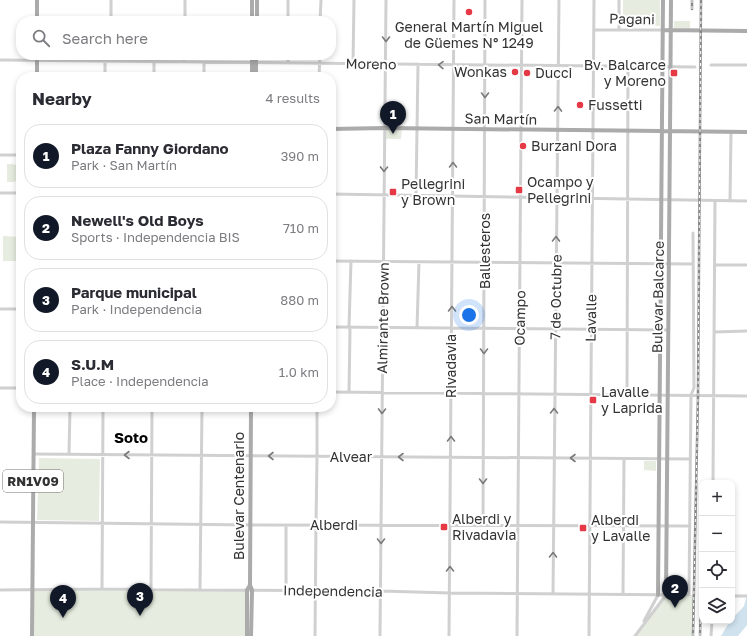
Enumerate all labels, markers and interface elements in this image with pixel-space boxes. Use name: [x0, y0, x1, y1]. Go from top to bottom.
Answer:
marker: General Martín Miguel de Güemes N° 1249: [464, 7, 474, 17]
street label: Pagani: [609, 10, 655, 27]
search box: [16, 16, 336, 60]
place label: General Martín Miguel de Güemes N° 1249: [395, 18, 543, 51]
icon: search: [30, 27, 52, 49]
text: Search here: [62, 29, 148, 47]
one-way arrow: [381, 36, 390, 42]
street label: Moreno: [345, 55, 397, 72]
place label: Bv. Balcarce y Moreno: [584, 56, 666, 89]
one-way arrow: [438, 61, 444, 69]
place label: Wonkas: [454, 63, 507, 80]
place label: Ducci: [535, 64, 572, 81]
marker: Wonkas: [510, 67, 520, 77]
marker: Ducci: [522, 68, 532, 78]
marker: Bv. Balcarce y Moreno: [669, 68, 679, 78]
text: Nearby: [32, 88, 92, 109]
text: 4 results: [266, 90, 320, 106]
one-way arrow: [480, 92, 489, 98]
place label: Fussetti: [588, 96, 643, 113]
marker: Fussetti: [575, 100, 585, 110]
pin: 1: [380, 101, 406, 134]
one-way arrow: [553, 106, 562, 112]
street label: San Martín: [465, 109, 537, 128]
place label: Burzani Dora: [531, 137, 617, 154]
text: Plaza Fanny Giordano: [71, 139, 229, 157]
marker: Burzani Dora: [518, 141, 528, 151]
text: 1: [43, 148, 49, 164]
text: 390 m: [281, 148, 319, 164]
text: Park · San Martín: [71, 157, 177, 173]
one-way arrow: [449, 162, 457, 168]
one-way arrow: [380, 166, 388, 172]
place label: Ocampo y Pellegrini: [527, 173, 594, 206]
place label: Pellegrini y Brown: [401, 175, 465, 208]
marker: Ocampo y Pellegrini: [514, 185, 524, 195]
marker: Pellegrini y Brown: [388, 187, 398, 197]
text: Newell's Old Boys: [71, 211, 204, 229]
street label: Ballesteros: [476, 213, 493, 289]
text: 2: [42, 220, 50, 236]
text: 710 m: [283, 220, 319, 236]
text: Sports · Independencia BIS: [71, 229, 240, 245]
one-way arrow: [552, 236, 560, 242]
street label: Bulevar Balcarce: [648, 241, 667, 353]
street label: 7 de Octubre: [546, 254, 565, 340]
street label: Almirante Brown: [373, 262, 392, 374]
text: Parque municipal: [71, 283, 197, 301]
street label: Ocampo: [511, 290, 528, 346]
text: 3: [42, 292, 50, 308]
text: 880 m: [280, 292, 319, 308]
street label: Lavalle: [582, 294, 599, 342]
text: Park · Independencia: [71, 301, 202, 317]
your location: [459, 305, 479, 325]
one-way arrow: [448, 306, 456, 312]
street label: Rivadavia: [442, 334, 459, 398]
one-way arrow: [480, 348, 488, 354]
text: S.U.M: [71, 355, 114, 373]
text: 4: [42, 364, 50, 380]
text: 1.0 km: [279, 364, 319, 380]
text: Place · Independencia: [71, 373, 209, 389]
place label: Lavalle y Laprida: [601, 383, 663, 416]
marker: Lavalle y Laprida: [588, 395, 598, 405]
one-way arrow: [378, 408, 386, 414]
one-way arrow: [550, 408, 558, 414]
district label: Soto: [114, 428, 148, 446]
street label: Bulevar Centenario: [230, 432, 247, 560]
one-way arrow: [447, 436, 455, 442]
street label: Alvear: [330, 448, 373, 465]
one-way arrow: [124, 451, 130, 459]
one-way arrow: [268, 452, 274, 460]
one-way arrow: [398, 453, 404, 461]
one-way arrow: [570, 454, 576, 462]
road number: RN1V09: [3, 470, 63, 492]
one-way arrow: [479, 478, 487, 484]
map controls: [699, 480, 735, 624]
button: +: [699, 480, 735, 516]
place label: Alberdi y Rivadavia: [452, 510, 516, 543]
place label: Alberdi y Lavalle: [591, 511, 650, 544]
street label: Alberdi: [310, 516, 358, 533]
button: −: [699, 516, 735, 552]
marker: Alberdi y Rivadavia: [439, 522, 449, 532]
marker: Alberdi y Lavalle: [578, 523, 588, 533]
one-way arrow: [377, 538, 385, 544]
one-way arrow: [549, 552, 557, 558]
button: locate: [699, 552, 735, 588]
one-way arrow: [446, 566, 454, 572]
pin: 2: [662, 575, 688, 608]
street label: Independencia: [283, 581, 383, 600]
pin: 3: [127, 583, 153, 616]
pin: 4: [50, 585, 76, 618]
button: layers: [699, 588, 735, 624]

